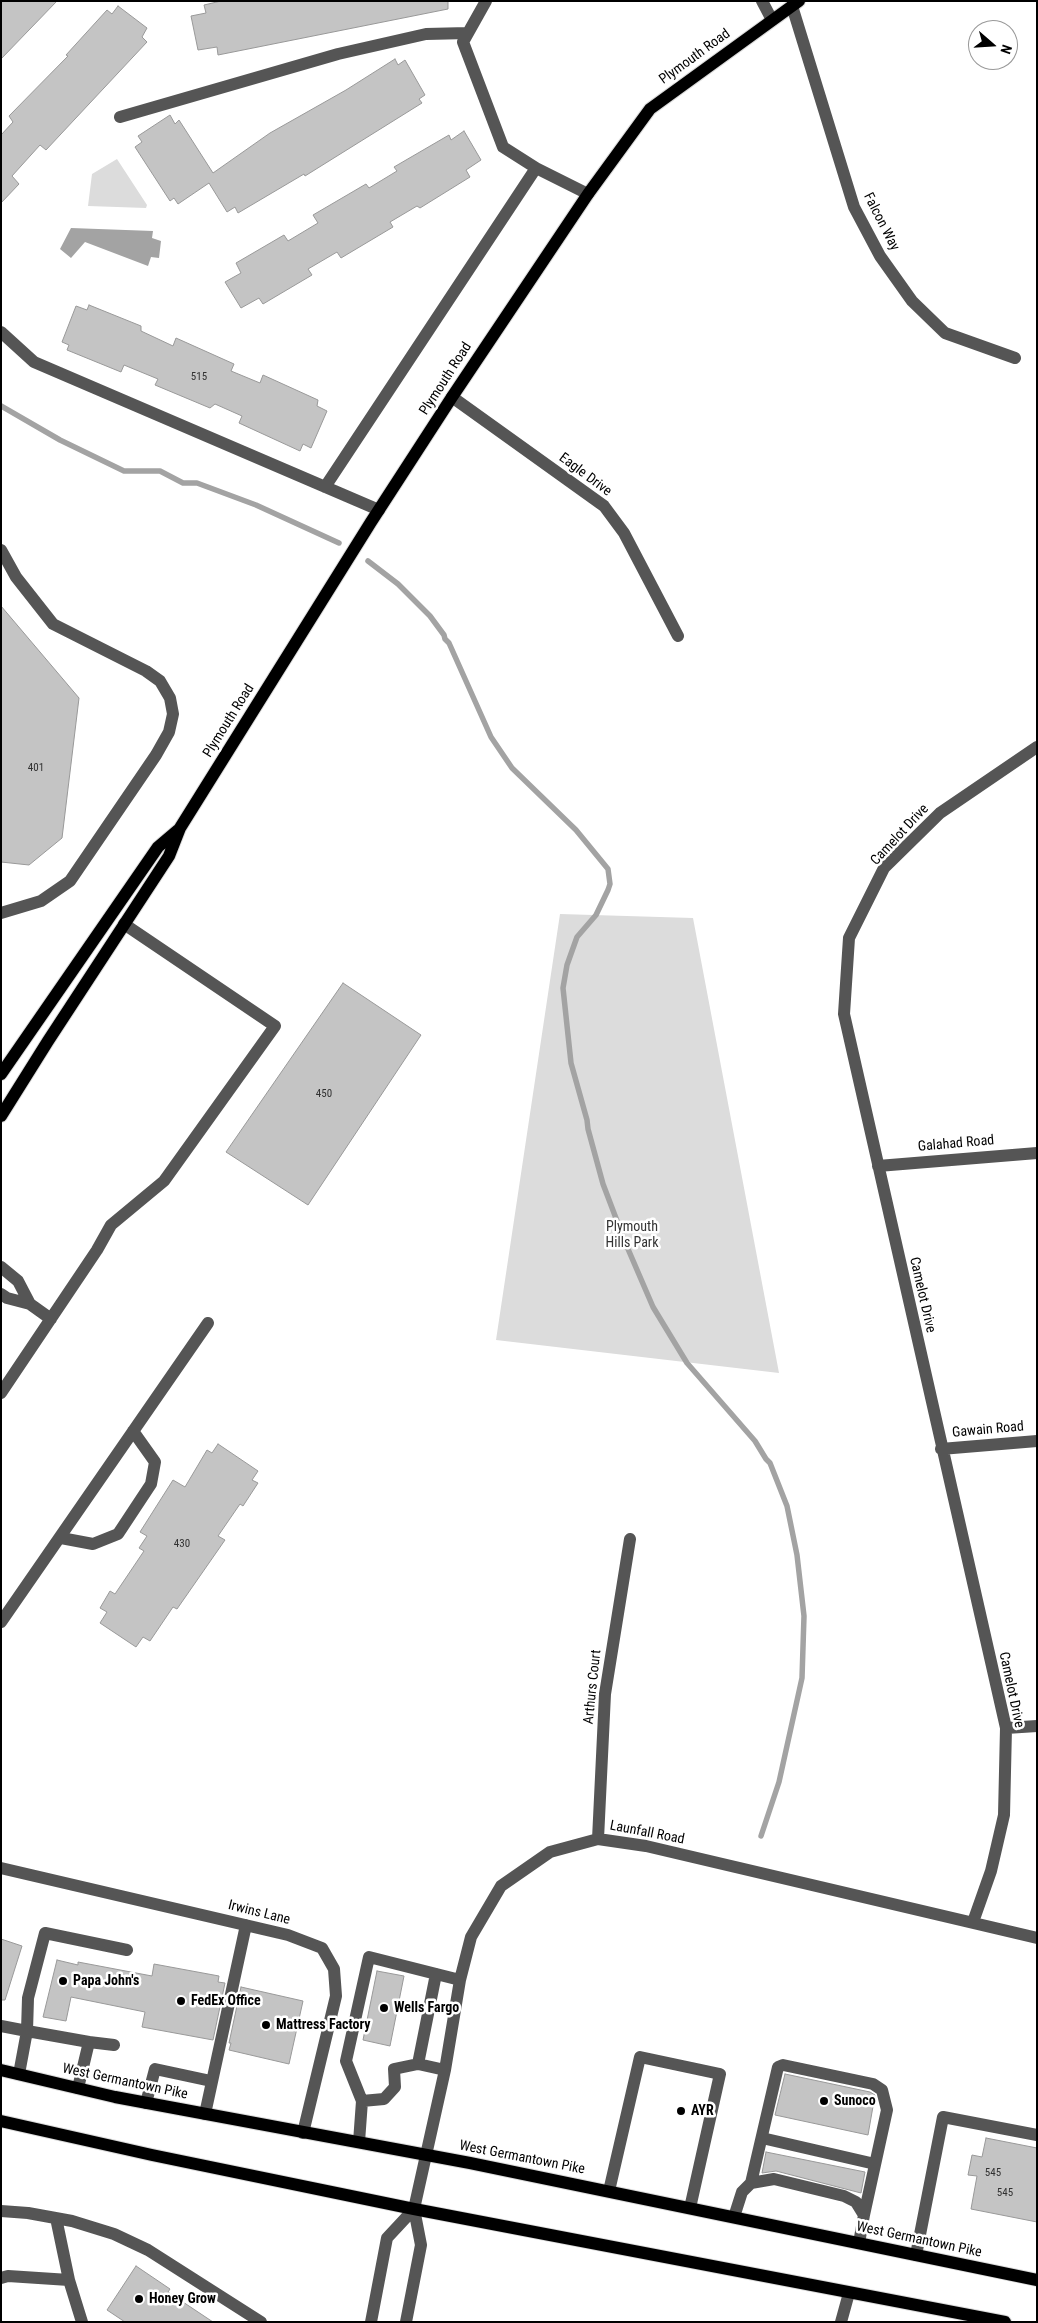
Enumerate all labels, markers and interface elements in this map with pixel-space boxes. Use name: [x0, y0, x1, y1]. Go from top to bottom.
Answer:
north arrow: [968, 20, 1018, 70]
street label: Plymouth Road: [656, 26, 734, 88]
text: N: [997, 43, 1015, 56]
street label: Falcon Way: [859, 190, 903, 254]
street label: Plymouth Road: [416, 339, 476, 419]
house number: 515: [191, 370, 207, 384]
street label: Eagle Drive: [555, 450, 615, 500]
street label: Plymouth Road: [200, 681, 258, 761]
house number: 401: [28, 761, 44, 775]
street label: Camelot Drive: [868, 801, 932, 869]
house number: 450: [316, 1087, 332, 1101]
street label: Galahad Road: [917, 1132, 995, 1156]
park label: Plymouth Hills Park: [606, 1219, 658, 1252]
street label: Camelot Drive: [905, 1255, 939, 1335]
street label: Gawain Road: [951, 1418, 1025, 1442]
house number: 430: [174, 1537, 190, 1551]
street label: Arthurs Court: [581, 1649, 605, 1725]
street label: Camelot Drive: [995, 1650, 1027, 1730]
street label: Launfall Road: [608, 1818, 686, 1848]
street label: Irwins Lane: [226, 1897, 292, 1929]
place label: Papa John's: [73, 1973, 139, 1989]
marker: Papa John's: [57, 1975, 69, 1987]
place label: FedEx Office: [191, 1993, 261, 2009]
marker: FedEx Office: [175, 1995, 187, 2007]
place label: Wells Fargo: [394, 2000, 459, 2016]
marker: Wells Fargo: [378, 2002, 390, 2014]
place label: Mattress Factory: [276, 2017, 370, 2033]
marker: Mattress Factory: [260, 2019, 272, 2031]
street label: West Germantown Pike: [61, 2061, 189, 2103]
place label: Sunoco: [834, 2093, 876, 2109]
marker: Sunoco: [818, 2095, 830, 2107]
place label: AYR: [691, 2103, 714, 2119]
marker: AYR: [675, 2105, 687, 2117]
street label: West Germantown Pike: [458, 2138, 586, 2178]
house number: 545: [985, 2166, 1001, 2180]
house number: 545: [997, 2186, 1013, 2200]
street label: West Germantown Pike: [855, 2219, 983, 2261]
place label: Honey Grow: [149, 2291, 216, 2307]
marker: Honey Grow: [133, 2293, 145, 2305]

